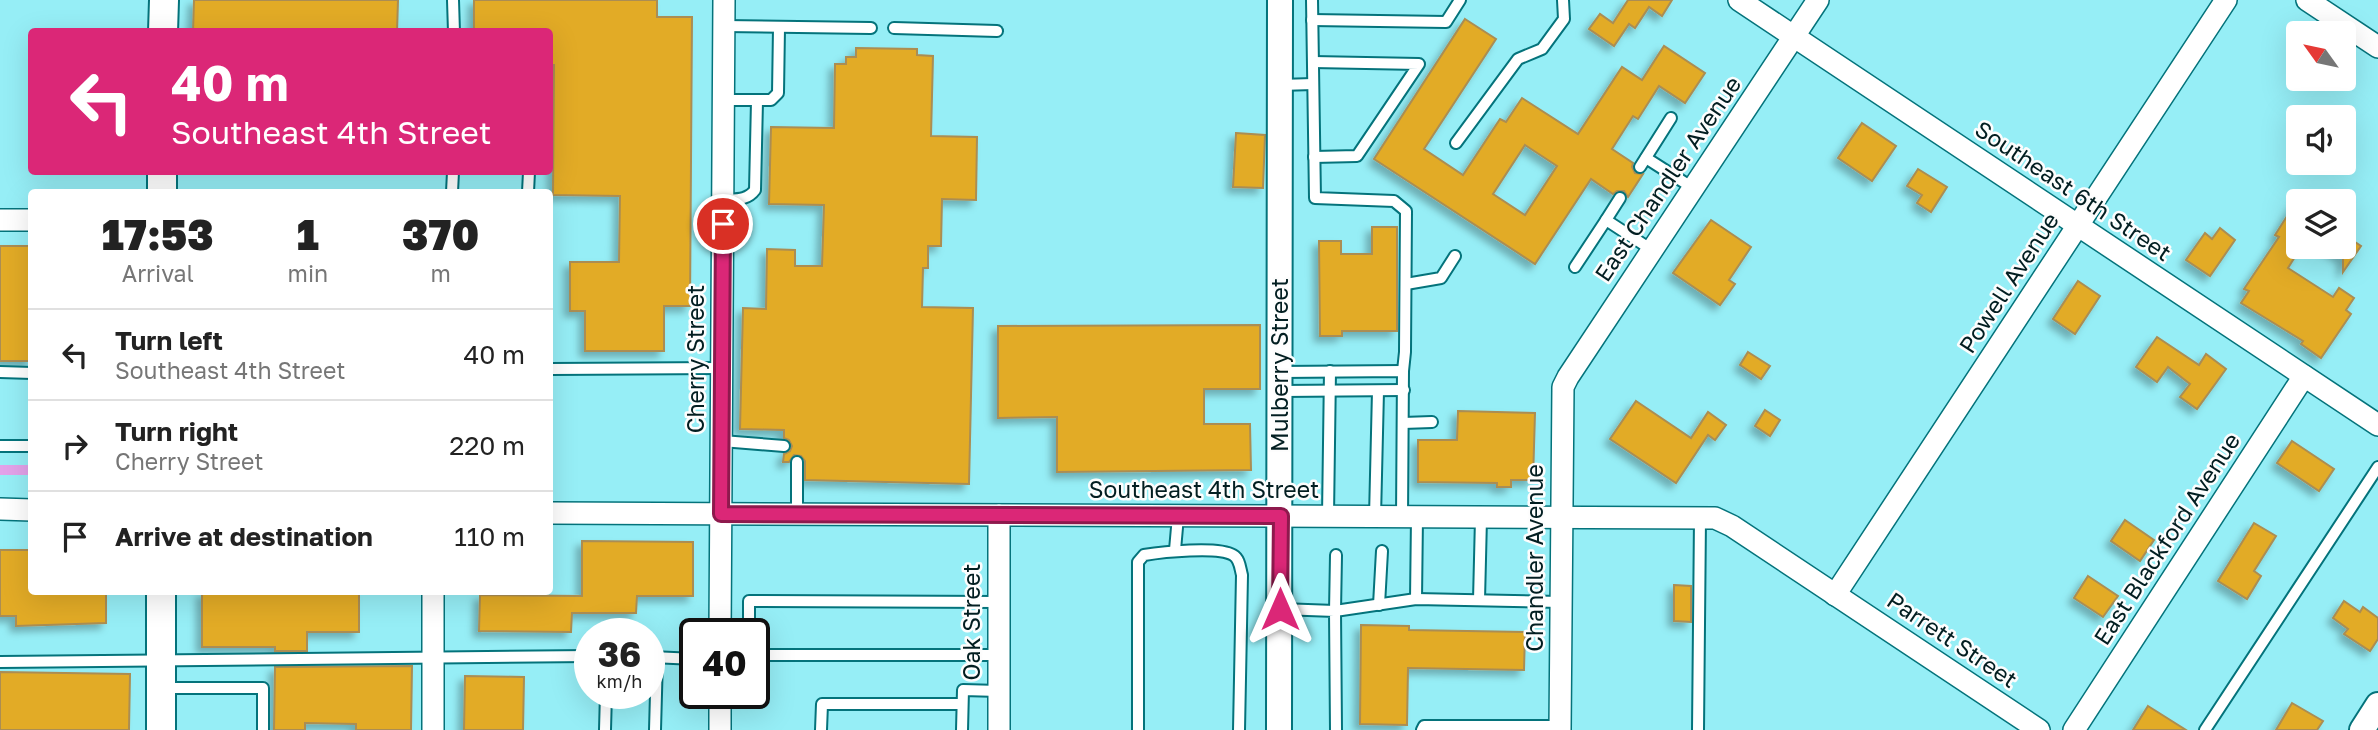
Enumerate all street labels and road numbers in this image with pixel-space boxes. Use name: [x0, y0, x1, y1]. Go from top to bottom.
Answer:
street label: East Chandler Avenue: [1588, 71, 1746, 286]
street label: Southeast 6th Street: [1970, 114, 2177, 266]
street label: Powell Avenue: [1952, 207, 2064, 358]
street label: Mulberry Street: [1265, 278, 1293, 452]
street label: Cherry Street: [681, 285, 709, 433]
street label: East Blackford Avenue: [2087, 427, 2245, 650]
street label: Chandler Avenue: [1520, 464, 1548, 652]
street label: Southeast 4th Street: [1089, 475, 1319, 503]
street label: Oak Street: [957, 564, 985, 680]
street label: Parrett Street: [1882, 585, 2023, 693]

